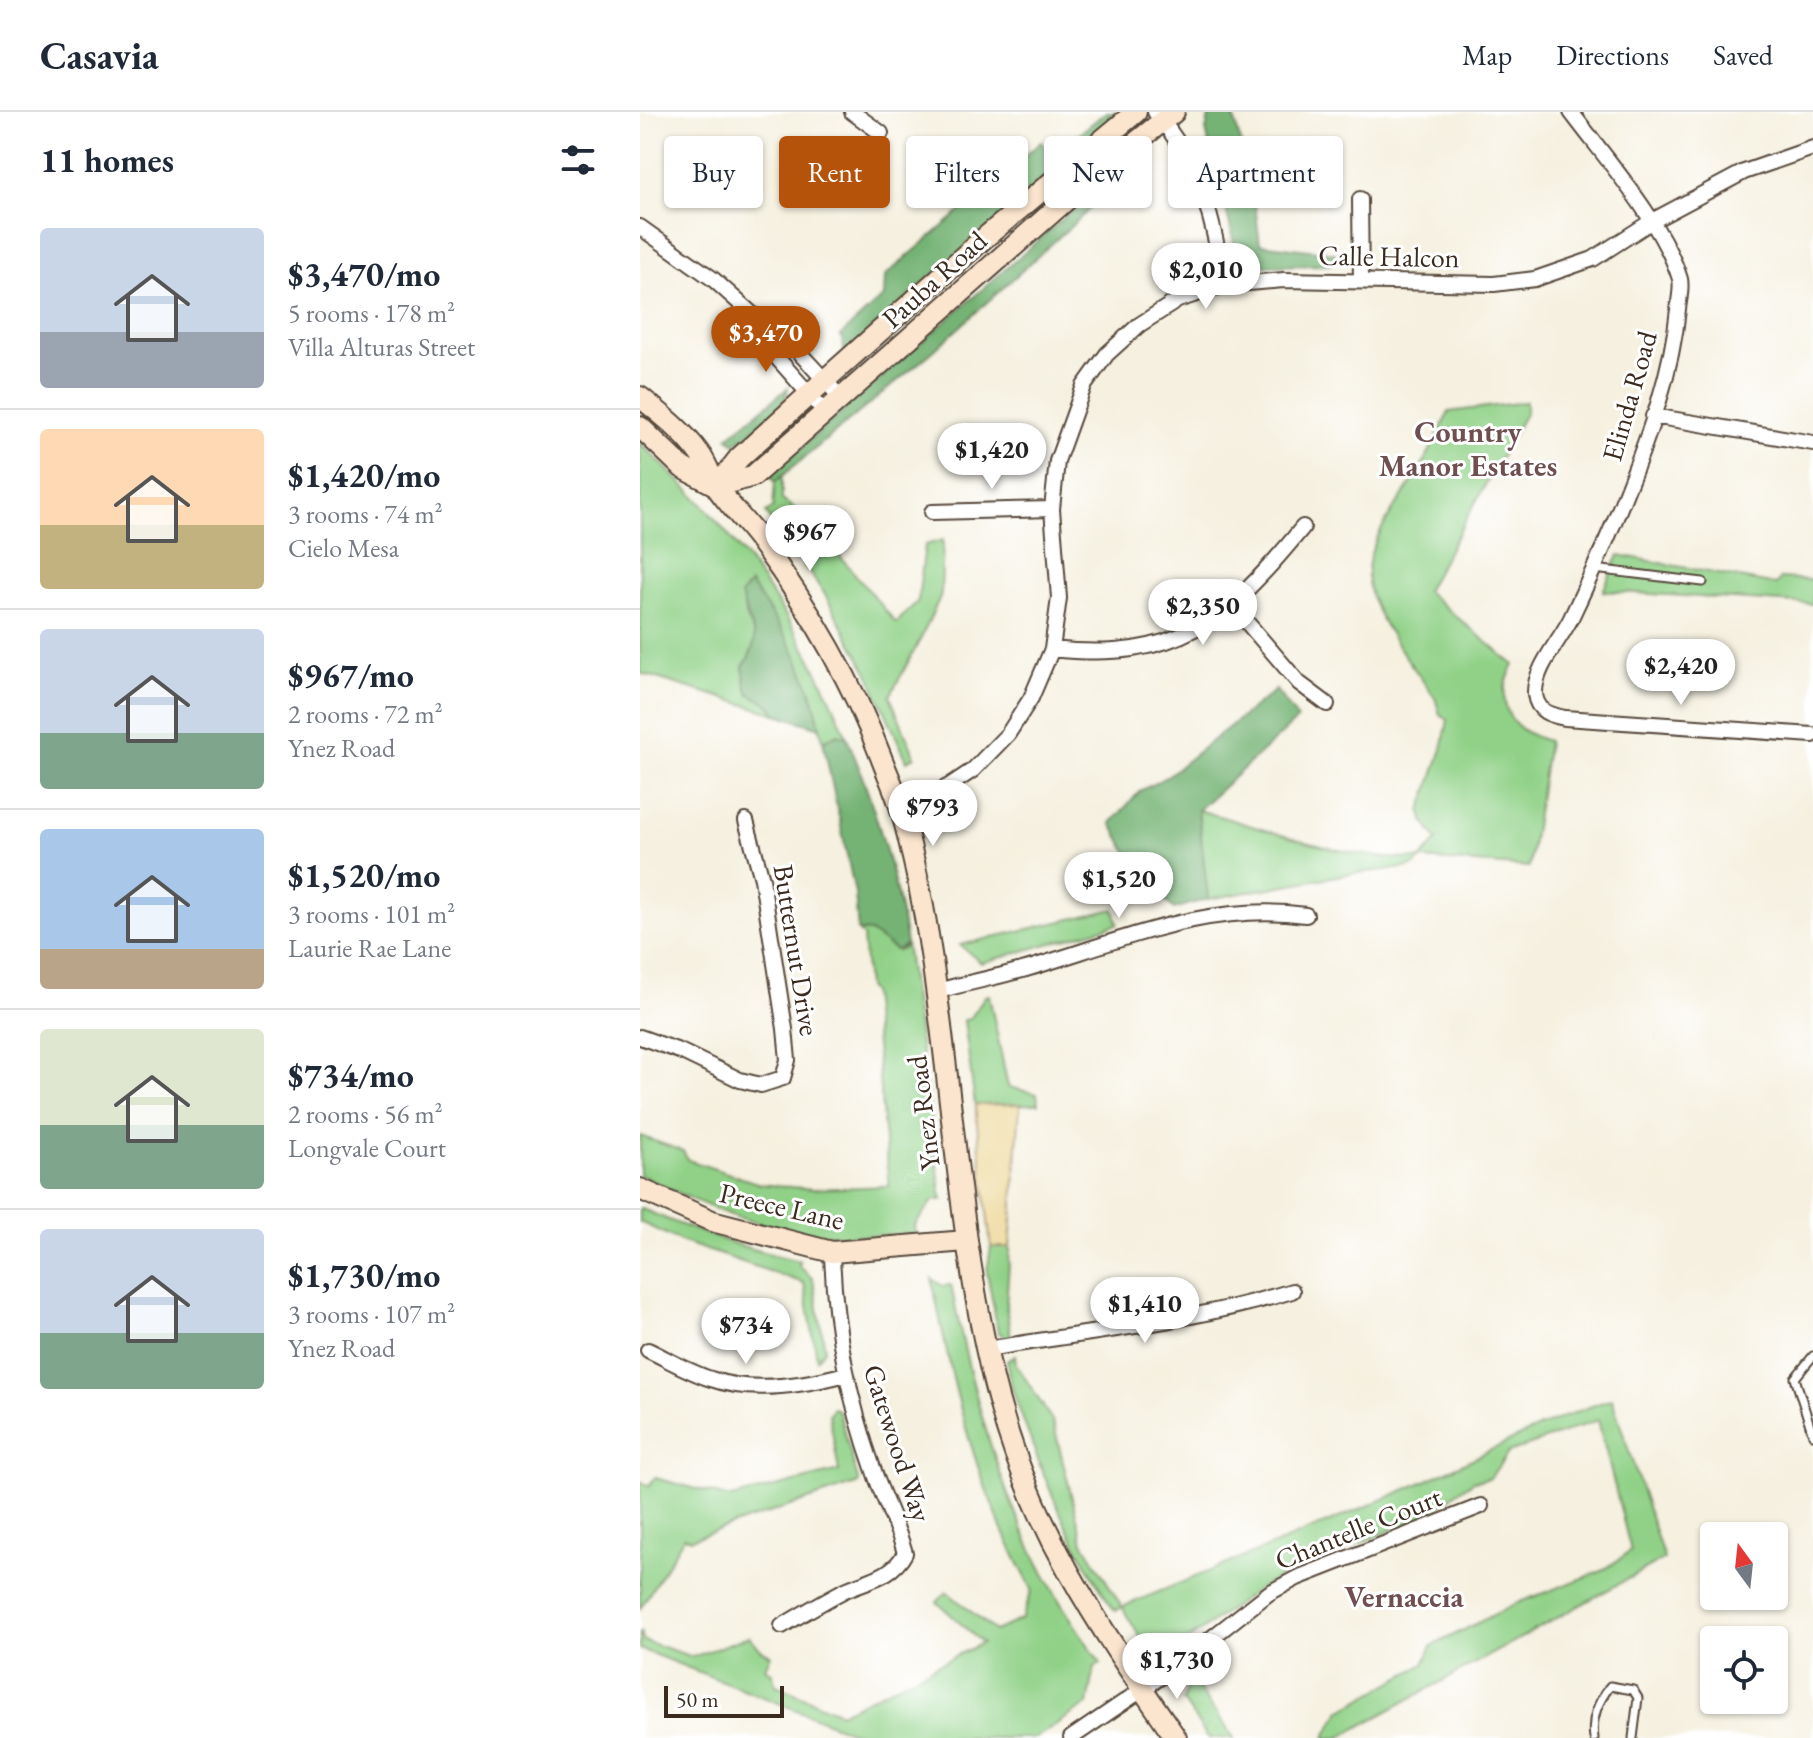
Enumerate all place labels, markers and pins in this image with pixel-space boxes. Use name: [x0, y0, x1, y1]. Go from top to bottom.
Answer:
pin: $2,010: [1141, 243, 1271, 311]
pin: $3,470: [701, 306, 831, 374]
pin: $1,420: [927, 423, 1057, 491]
pin: $967: [763, 505, 857, 573]
pin: $2,350: [1138, 579, 1268, 647]
pin: $2,420: [1616, 639, 1746, 707]
pin: $793: [886, 780, 980, 848]
pin: $1,520: [1054, 852, 1184, 920]
pin: $1,410: [1080, 1277, 1210, 1345]
pin: $734: [699, 1298, 793, 1366]
pin: $1,730: [1112, 1633, 1242, 1701]

